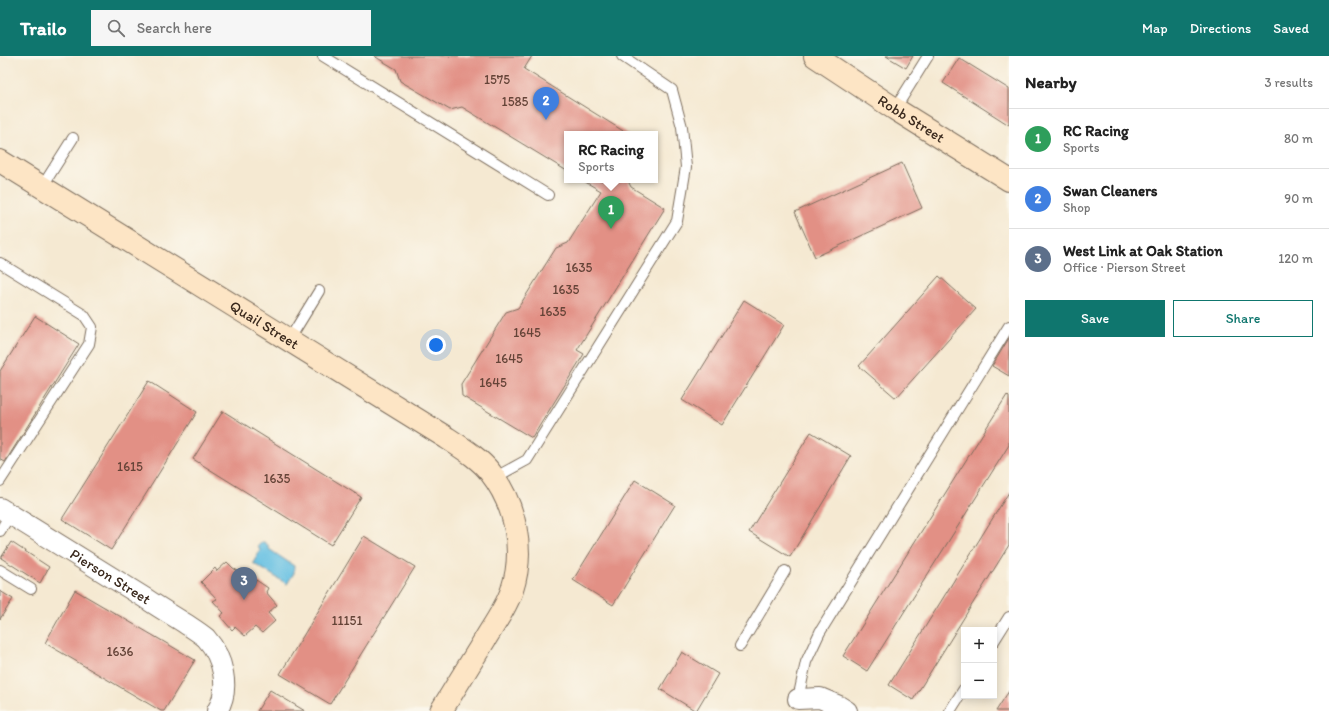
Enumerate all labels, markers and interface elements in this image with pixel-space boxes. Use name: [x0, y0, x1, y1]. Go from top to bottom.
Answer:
search box: [91, 10, 371, 46]
text: Trailo: [20, 17, 67, 40]
icon: search: [105, 17, 127, 39]
text: Search here: [137, 19, 212, 37]
text: Map: [1142, 20, 1168, 37]
text: Directions: [1190, 20, 1251, 37]
text: Saved: [1273, 20, 1309, 37]
house number: 1575: [484, 72, 510, 87]
text: Nearby: [1025, 72, 1077, 92]
text: 3 results: [1264, 75, 1313, 90]
pin: 2: [533, 87, 559, 120]
street label: Robb Street: [874, 91, 948, 147]
house number: 1585: [502, 94, 529, 109]
text: RC Racing: [1063, 122, 1129, 140]
popup: [564, 131, 658, 183]
text: 1: [1035, 131, 1041, 146]
text: 80 m: [1284, 131, 1313, 146]
text: Sports: [1063, 140, 1099, 155]
text: RC Racing: [578, 141, 644, 159]
text: Sports: [578, 159, 615, 174]
text: Swan Cleaners: [1063, 182, 1158, 200]
text: 2: [1035, 191, 1041, 206]
text: 90 m: [1284, 191, 1313, 206]
pin: 1: [598, 196, 624, 229]
text: Shop: [1063, 200, 1090, 215]
text: West Link at Oak Station: [1063, 242, 1223, 260]
text: 3: [1034, 251, 1042, 266]
text: 120 m: [1278, 251, 1313, 266]
house number: 1635: [566, 260, 593, 275]
text: Office · Pierson Street: [1063, 260, 1186, 275]
house number: 1635: [553, 282, 580, 297]
street label: Quail Street: [226, 297, 303, 353]
button: Save: [1025, 300, 1165, 337]
button: Share: [1173, 300, 1313, 337]
house number: 1635: [540, 304, 567, 319]
house number: 1645: [513, 325, 541, 340]
your location: [426, 335, 446, 355]
house number: 1645: [495, 351, 523, 366]
house number: 1645: [479, 375, 507, 390]
house number: 1615: [117, 459, 143, 474]
house number: 1635: [264, 471, 291, 486]
street label: Pierson Street: [67, 545, 155, 608]
pin: 3: [231, 567, 257, 600]
house number: 11151: [332, 613, 362, 628]
map controls: [961, 627, 997, 699]
button: +: [961, 627, 997, 663]
house number: 1636: [107, 644, 134, 659]
button: −: [961, 663, 997, 699]

